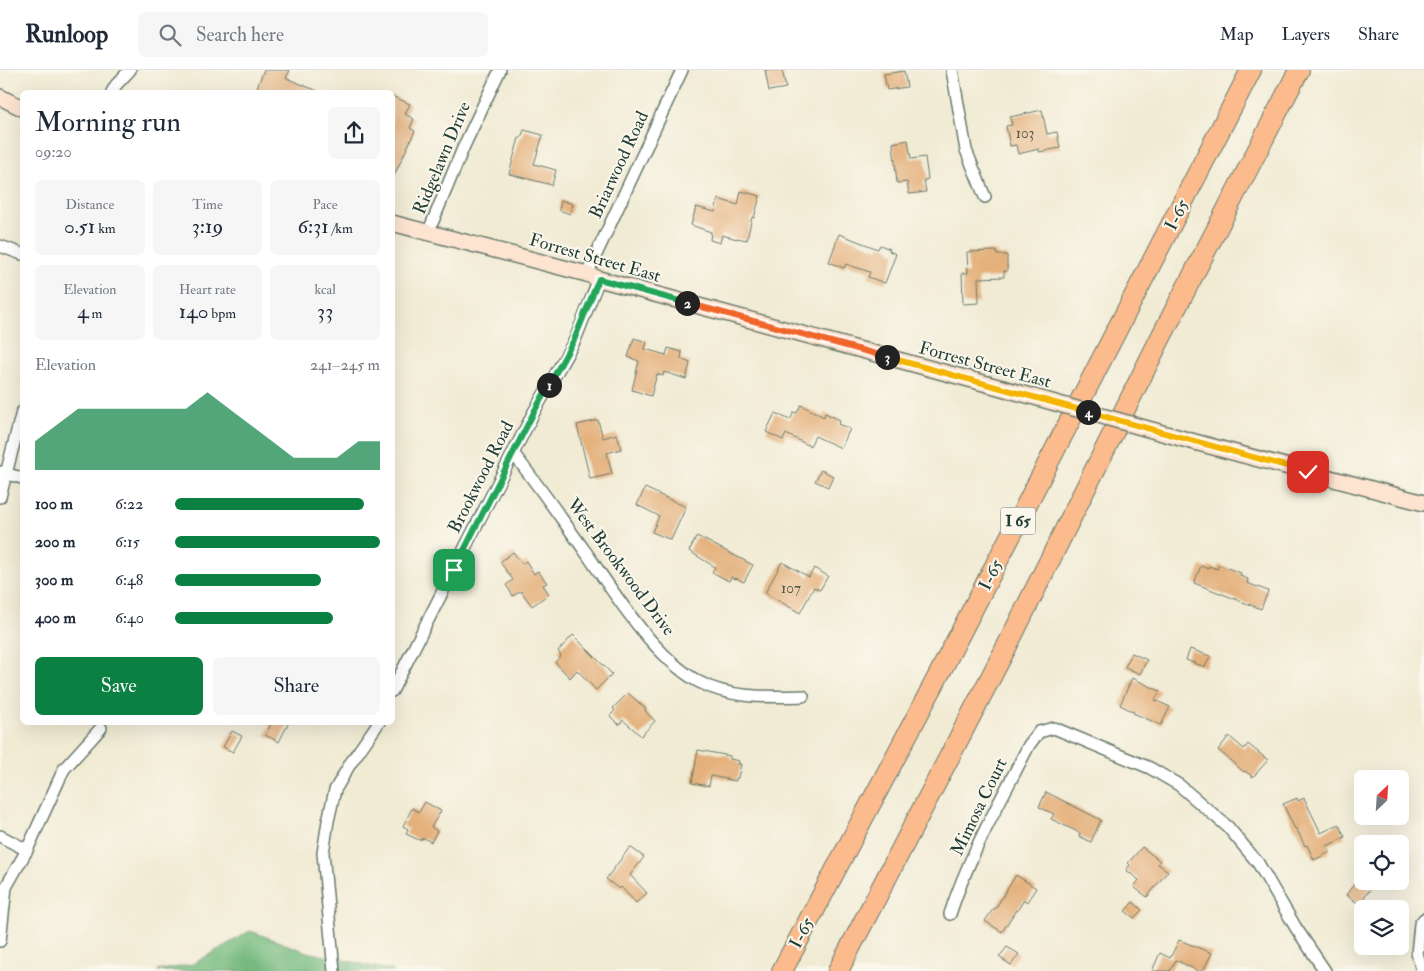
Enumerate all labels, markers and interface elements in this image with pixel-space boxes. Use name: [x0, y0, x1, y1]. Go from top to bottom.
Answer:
search box: [138, 12, 488, 57]
text: Runloop: [25, 19, 108, 50]
icon: search: [156, 21, 184, 49]
text: Search here: [196, 23, 284, 47]
text: Map: [1220, 23, 1254, 46]
text: Layers: [1282, 23, 1330, 46]
text: Share: [1358, 23, 1399, 46]
street label: Ridgelawn Drive: [408, 98, 476, 218]
text: Morning run: [35, 105, 181, 140]
button: share: [328, 107, 380, 159]
street label: Briarwood Road: [584, 108, 654, 222]
house number: 103: [1016, 124, 1034, 143]
text: 09:20: [35, 142, 72, 162]
text: Distance: [65, 196, 114, 213]
text: Time: [192, 196, 223, 213]
text: Pace: [313, 196, 338, 213]
street label: I-65: [1160, 196, 1195, 234]
text: 0.51: [64, 213, 95, 240]
text: 3:19: [192, 213, 223, 240]
text: 6:31: [297, 213, 329, 240]
text: km: [95, 220, 116, 237]
text: /km: [329, 220, 353, 237]
street label: Forrest Street East: [527, 228, 664, 288]
text: Elevation: [63, 281, 117, 298]
text: Heart rate: [179, 281, 236, 298]
text: kcal: [314, 281, 336, 298]
pin: 2: [674, 290, 700, 316]
text: 2: [684, 295, 691, 312]
text: 4: [77, 298, 89, 325]
text: 140: [179, 298, 208, 325]
text: 33: [317, 298, 333, 325]
text: m: [89, 305, 102, 322]
text: bpm: [208, 305, 236, 322]
street label: Forrest Street East: [916, 336, 1054, 394]
pin: 3: [874, 344, 900, 370]
text: 3: [885, 349, 890, 366]
text: Elevation: [35, 355, 96, 375]
text: 241–245 m: [310, 355, 380, 375]
pin: 1: [536, 372, 562, 398]
text: 1: [547, 377, 552, 394]
pin: 4: [1076, 400, 1100, 424]
text: 4: [1085, 404, 1092, 421]
street label: Brookwood Road: [443, 417, 519, 537]
pin: [1287, 451, 1329, 493]
icon: check: [1294, 458, 1322, 486]
street label: West Brookwood Drive: [561, 493, 680, 641]
text: 100 m: [35, 494, 73, 514]
text: 6:22: [115, 494, 143, 514]
road number: I 65: [1000, 508, 1036, 534]
text: 200 m: [35, 532, 75, 552]
text: 6:15: [115, 532, 140, 552]
pin: [433, 549, 475, 591]
icon: arrive: [440, 556, 468, 584]
street label: I-65: [974, 556, 1009, 594]
text: 300 m: [35, 570, 73, 590]
text: 6:48: [115, 570, 143, 590]
house number: 107: [781, 579, 801, 598]
text: 400 m: [35, 608, 76, 628]
text: 6:40: [115, 608, 144, 628]
button: Save: [35, 657, 203, 715]
button: Share: [213, 657, 380, 715]
street label: Mimosa Court: [945, 754, 1013, 860]
north arrow: [1354, 770, 1409, 825]
map controls: [1354, 770, 1409, 955]
button: locate: [1354, 835, 1409, 890]
button: layers: [1354, 900, 1409, 955]
street label: I-65: [784, 913, 820, 952]

